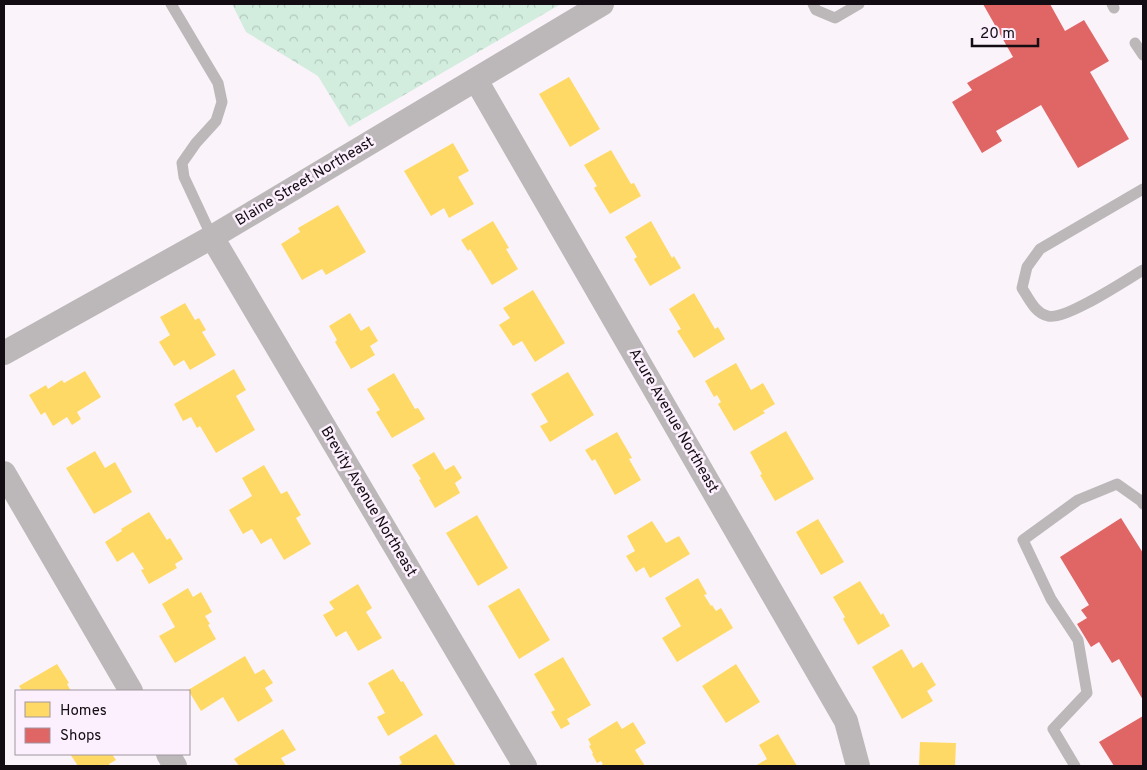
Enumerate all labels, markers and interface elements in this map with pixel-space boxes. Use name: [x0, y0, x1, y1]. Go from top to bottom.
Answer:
scale bar: [972, 15, 1038, 47]
text: 20 m: [980, 25, 1015, 44]
street label: Blaine Street Northeast: [232, 133, 378, 231]
street label: Azure Avenue Northeast: [624, 345, 722, 497]
street label: Brevity Avenue Northeast: [316, 423, 420, 581]
legend: [15, 690, 190, 755]
text: Homes: [60, 702, 107, 721]
text: Shops: [60, 727, 101, 746]

